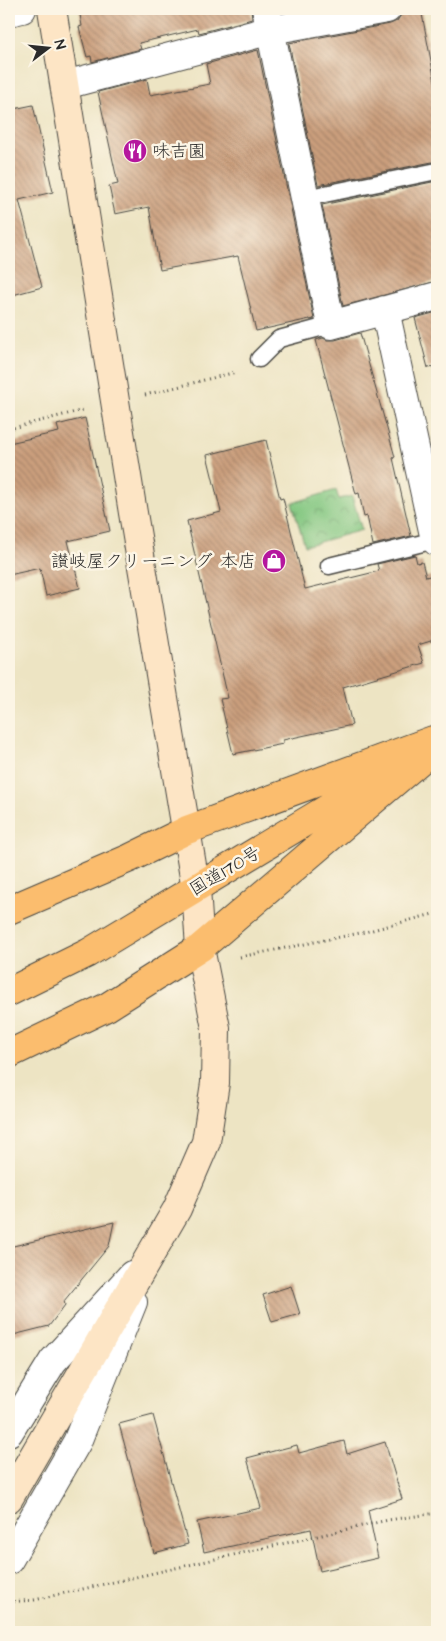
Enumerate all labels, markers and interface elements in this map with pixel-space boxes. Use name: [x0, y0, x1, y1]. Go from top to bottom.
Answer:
north arrow: [22, 22, 72, 72]
text: N: [49, 38, 70, 52]
restaurant icon: 味吉園: [122, 138, 148, 164]
place label: 味吉園: [152, 139, 206, 164]
shop icon: 讃岐屋クリーニング 本店: [261, 548, 287, 574]
place label: 讃岐屋クリーニング 本店: [51, 549, 256, 574]
street label: 国道170号: [185, 840, 265, 902]

